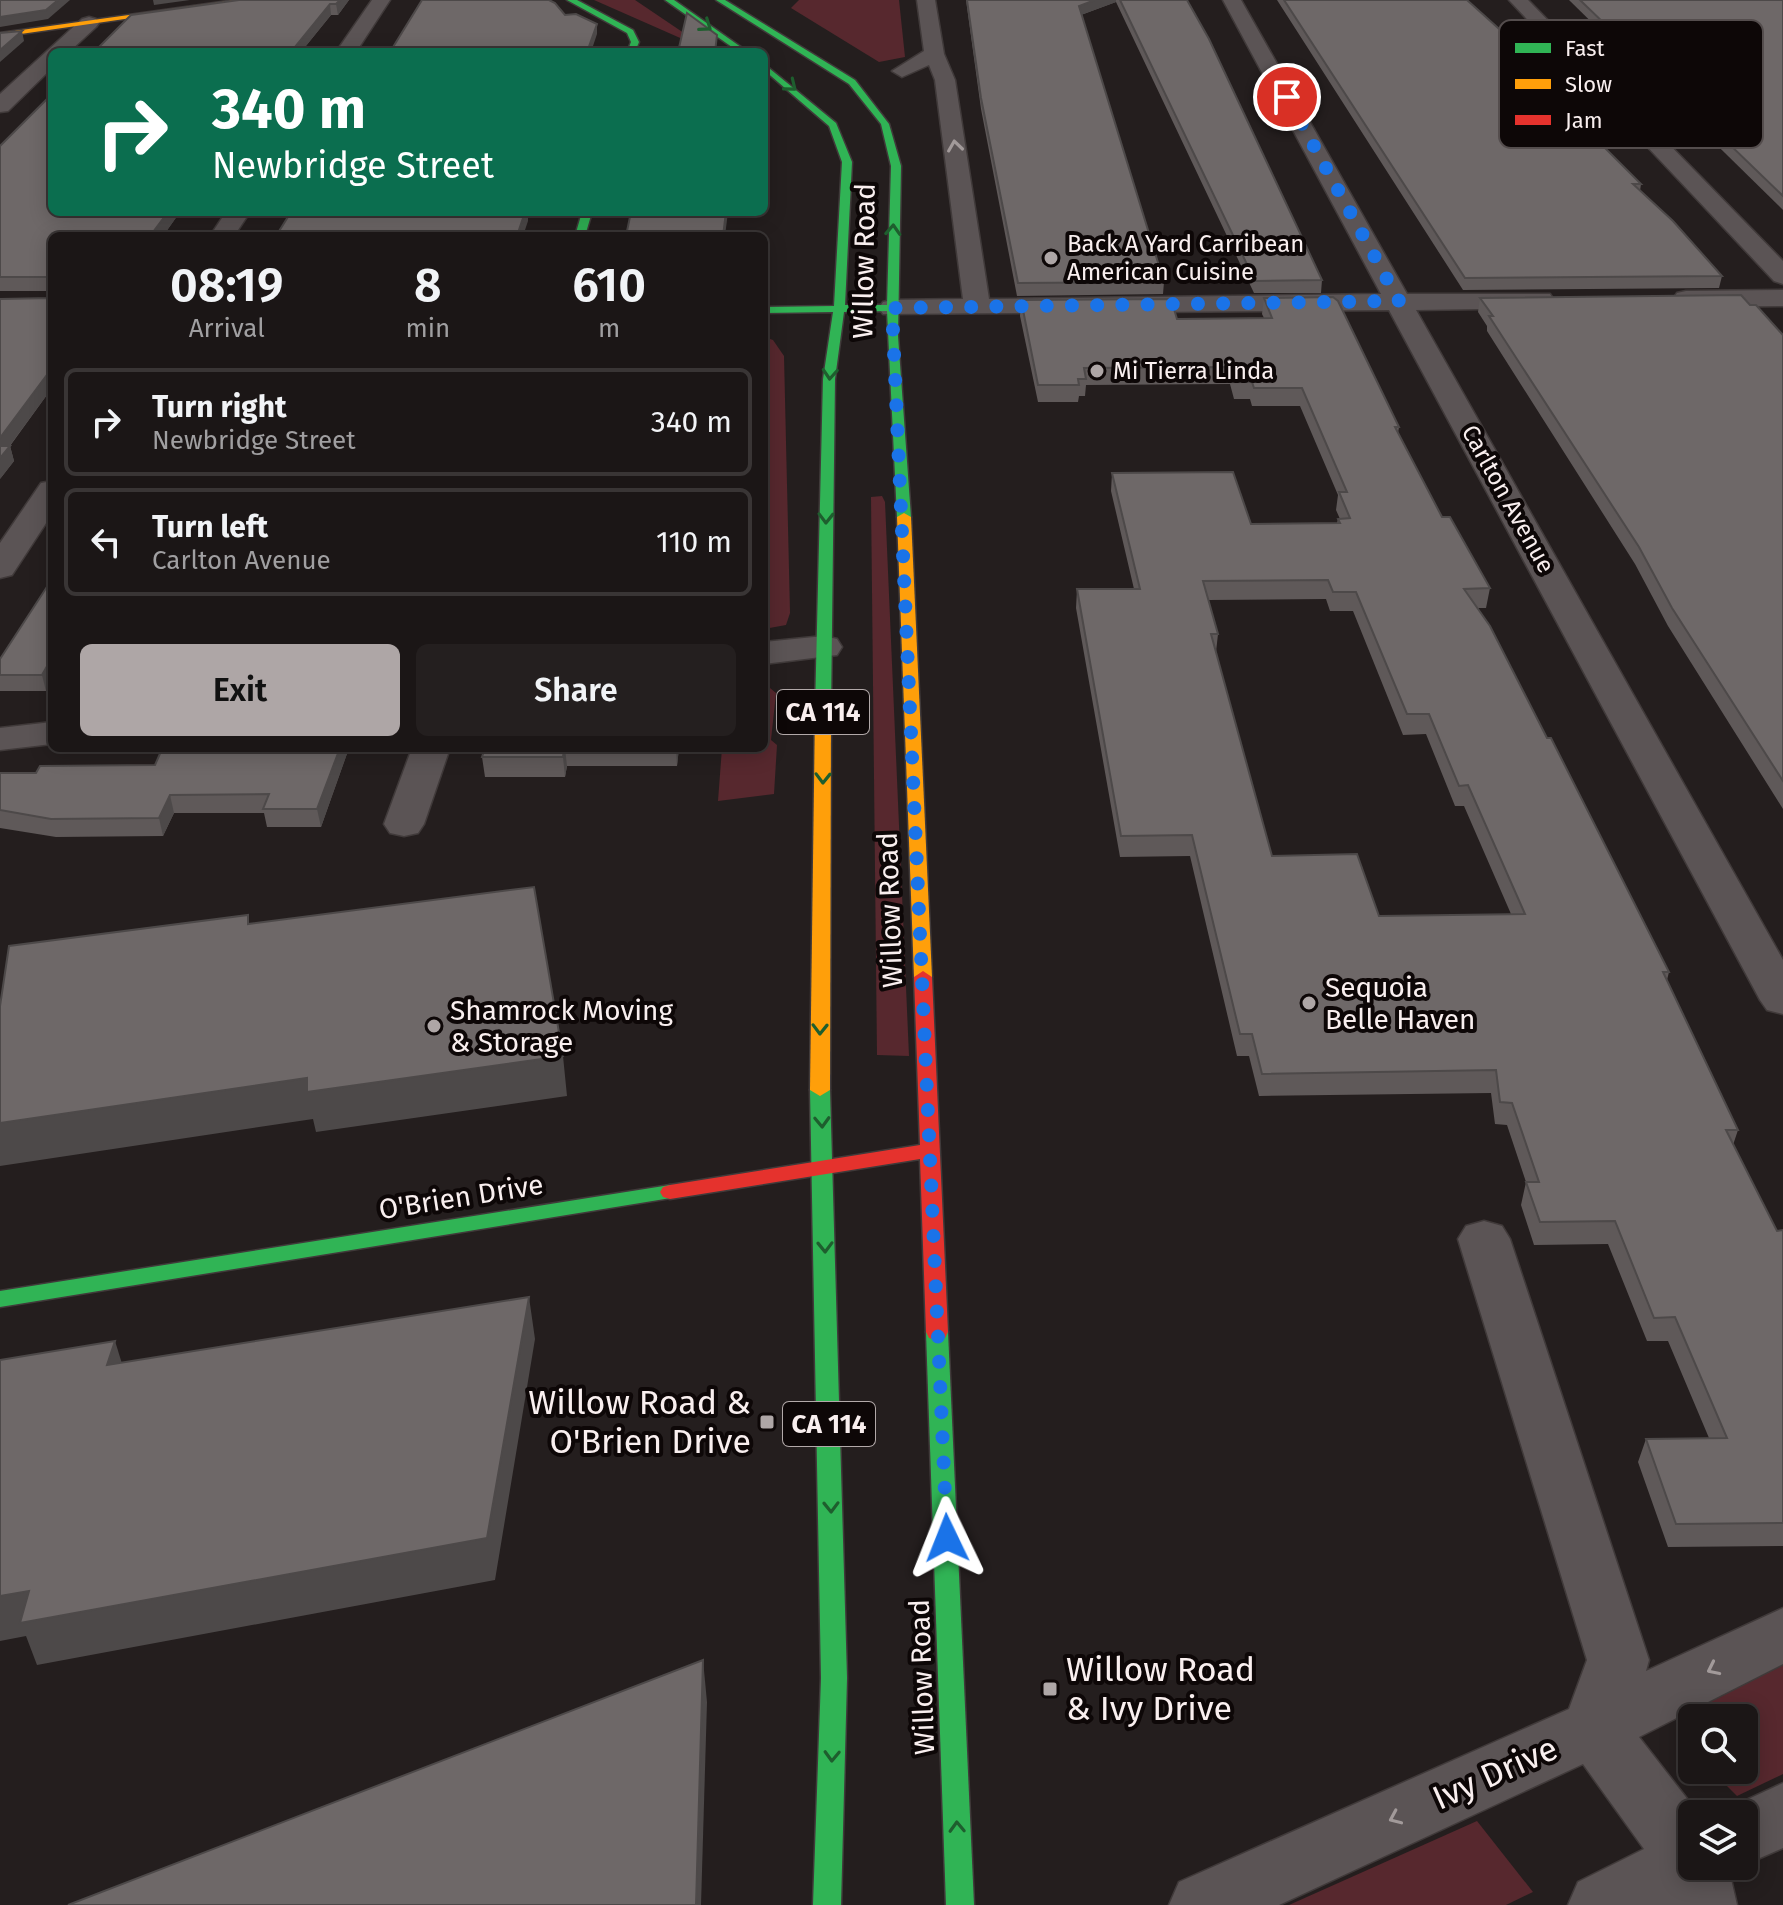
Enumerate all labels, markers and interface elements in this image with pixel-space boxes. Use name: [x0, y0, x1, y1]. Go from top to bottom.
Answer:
one-way arrow: [698, 16, 712, 31]
legend: [1499, 20, 1763, 148]
text: Fast: [1565, 35, 1605, 62]
pin: [1253, 63, 1321, 131]
text: Slow: [1565, 71, 1612, 98]
icon: arrive: [1265, 75, 1309, 119]
text: 340 m: [212, 76, 366, 143]
one-way arrow: [782, 76, 796, 91]
icon: right: [80, 80, 184, 184]
text: Jam: [1565, 107, 1603, 134]
one-way arrow: [947, 139, 964, 153]
text: Newbridge Street: [212, 144, 494, 188]
street label: Willow Road: [846, 183, 882, 339]
one-way arrow: [885, 223, 902, 236]
place label: Back A Yard Carribean American Cuisine: [1067, 230, 1304, 286]
marker: Back A Yard Carribean American Cuisine: [1042, 249, 1060, 267]
text: 08:19: [170, 256, 284, 314]
text: 8: [414, 256, 442, 314]
text: 610: [572, 256, 646, 314]
text: Arrival: [189, 313, 265, 344]
text: min: [405, 313, 450, 344]
text: m: [598, 313, 620, 344]
place label: Mi Tierra Linda: [1113, 357, 1274, 385]
marker: Mi Tierra Linda: [1088, 362, 1106, 380]
one-way arrow: [822, 368, 839, 381]
text: Turn right: [152, 389, 287, 425]
icon: right: [84, 400, 128, 444]
text: 340 m: [651, 404, 732, 440]
street label: Carlton Avenue: [1456, 420, 1560, 578]
text: Newbridge Street: [152, 425, 356, 456]
text: Turn left: [152, 509, 268, 545]
one-way arrow: [818, 512, 835, 525]
icon: left: [84, 520, 128, 564]
text: 110 m: [656, 524, 732, 560]
text: Carlton Avenue: [152, 545, 331, 576]
button: Exit: [80, 644, 400, 736]
button: Share: [416, 644, 736, 736]
road number: CA 114: [777, 690, 869, 734]
one-way arrow: [814, 772, 831, 785]
street label: Willow Road: [871, 832, 909, 988]
place label: Sequoia Belle Haven: [1325, 971, 1475, 1036]
place label: Shamrock Moving & Storage: [450, 994, 673, 1059]
marker: Sequoia Belle Haven: [1300, 994, 1318, 1012]
marker: Shamrock Moving & Storage: [425, 1017, 443, 1035]
one-way arrow: [811, 1023, 829, 1036]
one-way arrow: [813, 1116, 830, 1129]
street label: O'Brien Drive: [376, 1168, 546, 1226]
one-way arrow: [816, 1241, 834, 1254]
place label: Willow Road & O'Brien Drive: [528, 1382, 751, 1462]
road number: CA 114: [783, 1402, 875, 1446]
marker: Willow Road & O'Brien Drive: [758, 1413, 776, 1431]
position arrow: [905, 1496, 989, 1580]
one-way arrow: [822, 1501, 840, 1514]
street label: Willow Road: [903, 1599, 941, 1755]
place label: Willow Road & Ivy Drive: [1066, 1649, 1255, 1729]
one-way arrow: [1707, 1659, 1722, 1675]
marker: Willow Road & Ivy Drive: [1041, 1680, 1059, 1698]
map controls: [1678, 1704, 1758, 1880]
button: search: [1678, 1704, 1758, 1784]
street label: Ivy Drive: [1426, 1727, 1564, 1819]
one-way arrow: [823, 1750, 840, 1763]
button: layers: [1678, 1800, 1758, 1880]
one-way arrow: [1389, 1808, 1403, 1824]
one-way arrow: [949, 1820, 966, 1833]

